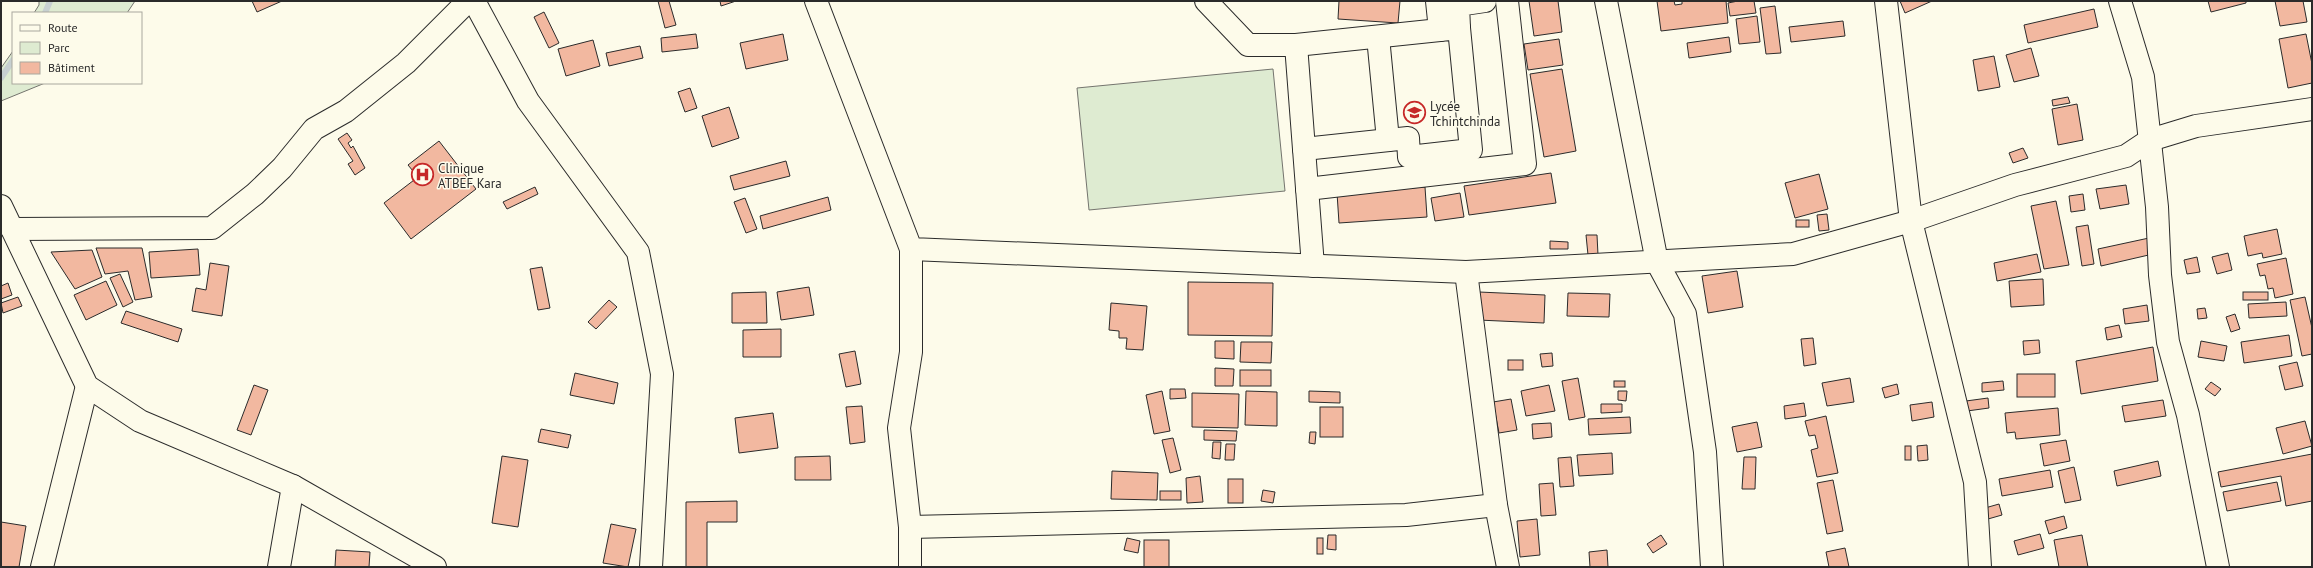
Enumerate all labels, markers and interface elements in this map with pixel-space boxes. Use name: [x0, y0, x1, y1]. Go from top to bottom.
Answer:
legend: [12, 12, 142, 84]
text: Route: [48, 20, 78, 35]
text: Parc: [48, 40, 70, 55]
text: Bâtiment: [48, 60, 95, 75]
place label: Lycée Tchintchinda: [1430, 98, 1500, 130]
school or university icon: Lycée Tchintchinda: [1402, 100, 1428, 126]
place label: Clinique ATBEF Kara: [438, 160, 502, 192]
hospital icon: Clinique ATBEF Kara: [409, 162, 435, 188]

